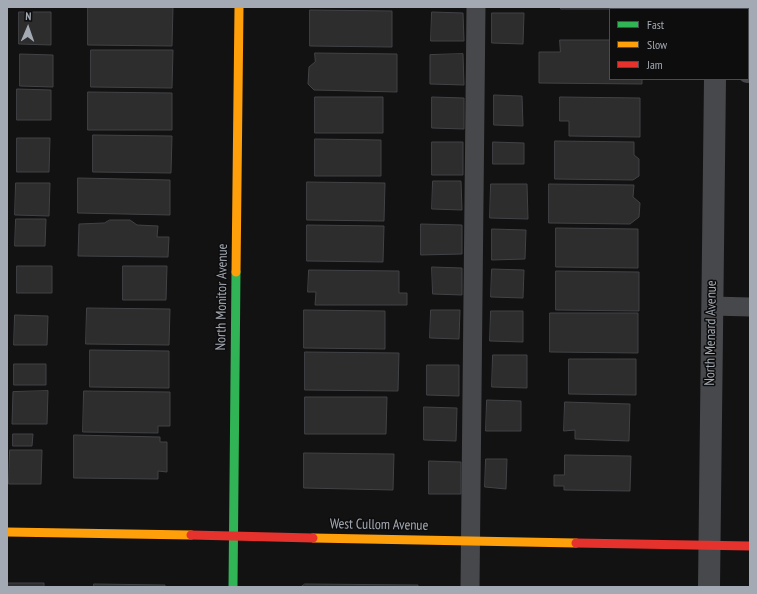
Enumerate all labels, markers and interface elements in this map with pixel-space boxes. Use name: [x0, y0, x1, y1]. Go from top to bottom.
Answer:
north arrow: [8, 8, 48, 48]
legend: [609, 8, 749, 80]
text: N: [25, 9, 32, 23]
text: Fast: [647, 17, 664, 32]
text: Slow: [647, 37, 667, 52]
text: Jam: [647, 57, 663, 72]
street label: North Monitor Avenue: [213, 243, 231, 351]
street label: North Menard Avenue: [702, 280, 720, 386]
street label: West Cullom Avenue: [330, 516, 428, 534]

